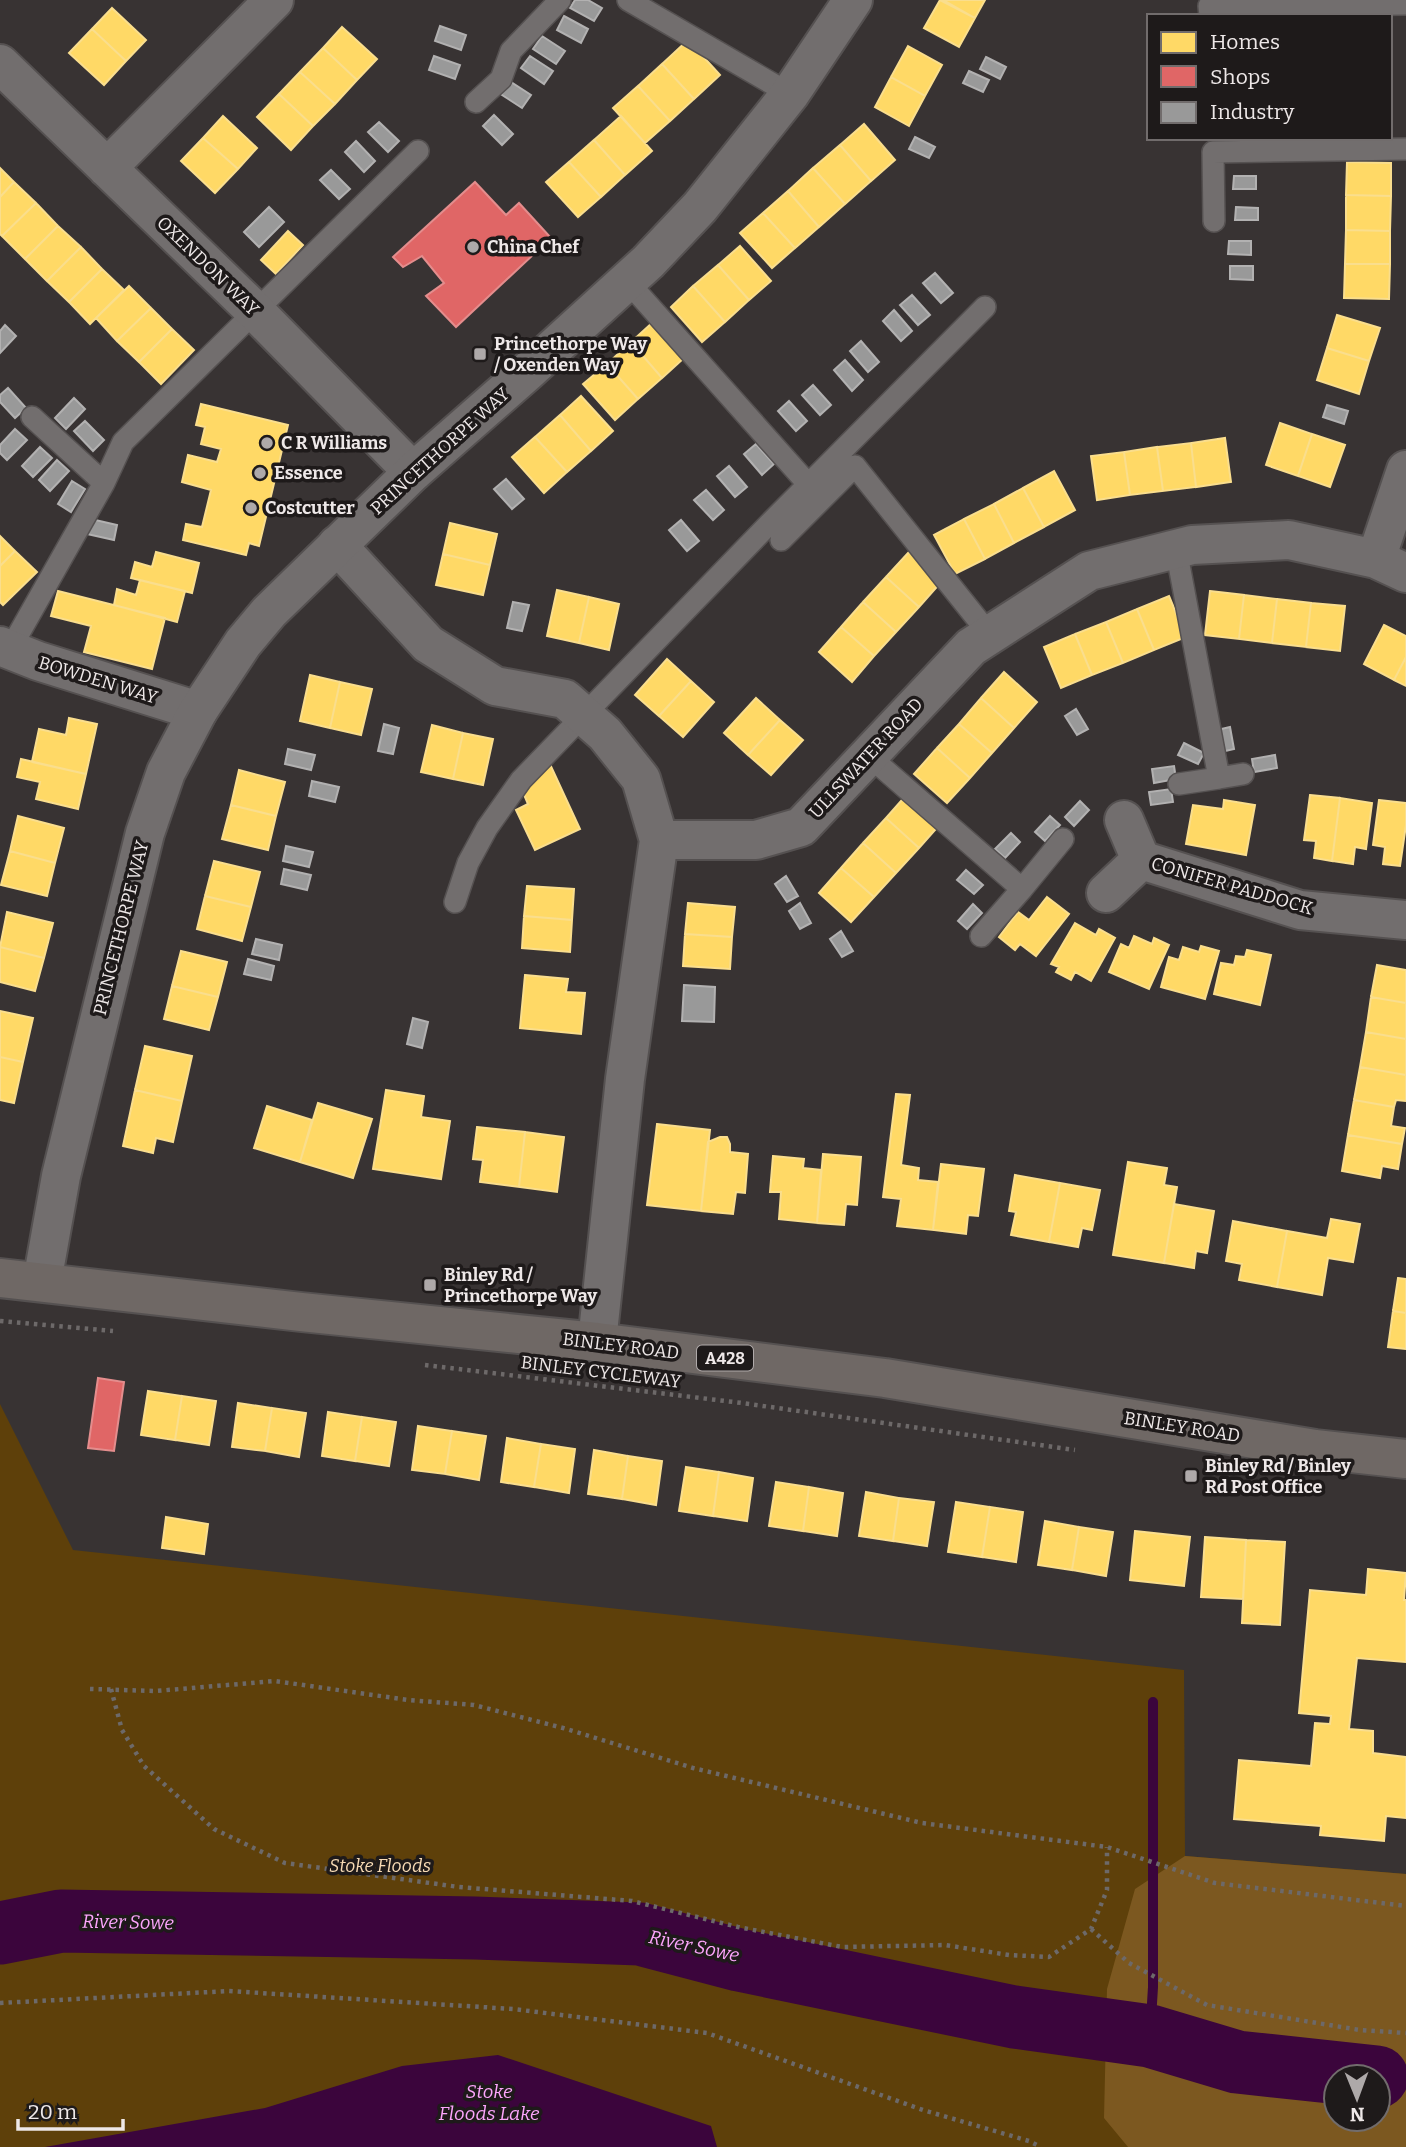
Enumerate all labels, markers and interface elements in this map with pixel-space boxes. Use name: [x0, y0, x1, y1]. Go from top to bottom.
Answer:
legend: [1147, 14, 1392, 140]
text: Homes: [1210, 29, 1280, 55]
text: Shops: [1210, 64, 1270, 90]
text: Industry: [1210, 99, 1295, 125]
street label: OXENDON WAY: [152, 212, 264, 321]
place label: China Chef: [487, 236, 580, 258]
marker: China Chef: [465, 239, 481, 255]
place label: Princethorpe Way / Oxenden Way: [493, 333, 648, 376]
marker: Princethorpe Way / Oxenden Way: [472, 346, 488, 362]
street label: PRINCETHORPE WAY: [366, 383, 514, 519]
place label: C R Williams: [281, 432, 387, 454]
marker: C R Williams: [259, 435, 275, 451]
place label: Essence: [274, 462, 343, 484]
marker: Essence: [252, 465, 268, 481]
place label: Costcutter: [265, 497, 355, 519]
marker: Costcutter: [243, 500, 259, 516]
street label: BOWDEN WAY: [36, 651, 161, 709]
street label: ULLSWATER ROAD: [804, 693, 928, 823]
street label: PRINCETHORPE WAY: [89, 838, 153, 1018]
street label: CONIFER PADDOCK: [1149, 852, 1316, 920]
place label: Binley Rd / Princethorpe Way: [444, 1264, 598, 1307]
marker: Binley Rd / Princethorpe Way: [422, 1277, 438, 1293]
street label: BINLEY ROAD: [561, 1328, 681, 1364]
road number: A428: [697, 1346, 753, 1370]
street label: BINLEY CYCLEWAY: [520, 1351, 683, 1393]
street label: BINLEY ROAD: [1122, 1407, 1242, 1447]
place label: Binley Rd / Binley Rd Post Office: [1205, 1455, 1352, 1498]
marker: Binley Rd / Binley Rd Post Office: [1183, 1468, 1199, 1484]
park label: Stoke Floods: [329, 1855, 431, 1877]
water label: River Sowe: [82, 1910, 175, 1934]
water label: River Sowe: [647, 1925, 742, 1967]
north arrow: [1322, 2063, 1392, 2133]
water label: Stoke Floods Lake: [439, 2080, 540, 2125]
scale bar: [18, 2088, 122, 2132]
text: 20 m: [28, 2099, 77, 2125]
text: N: [1349, 2103, 1365, 2126]

